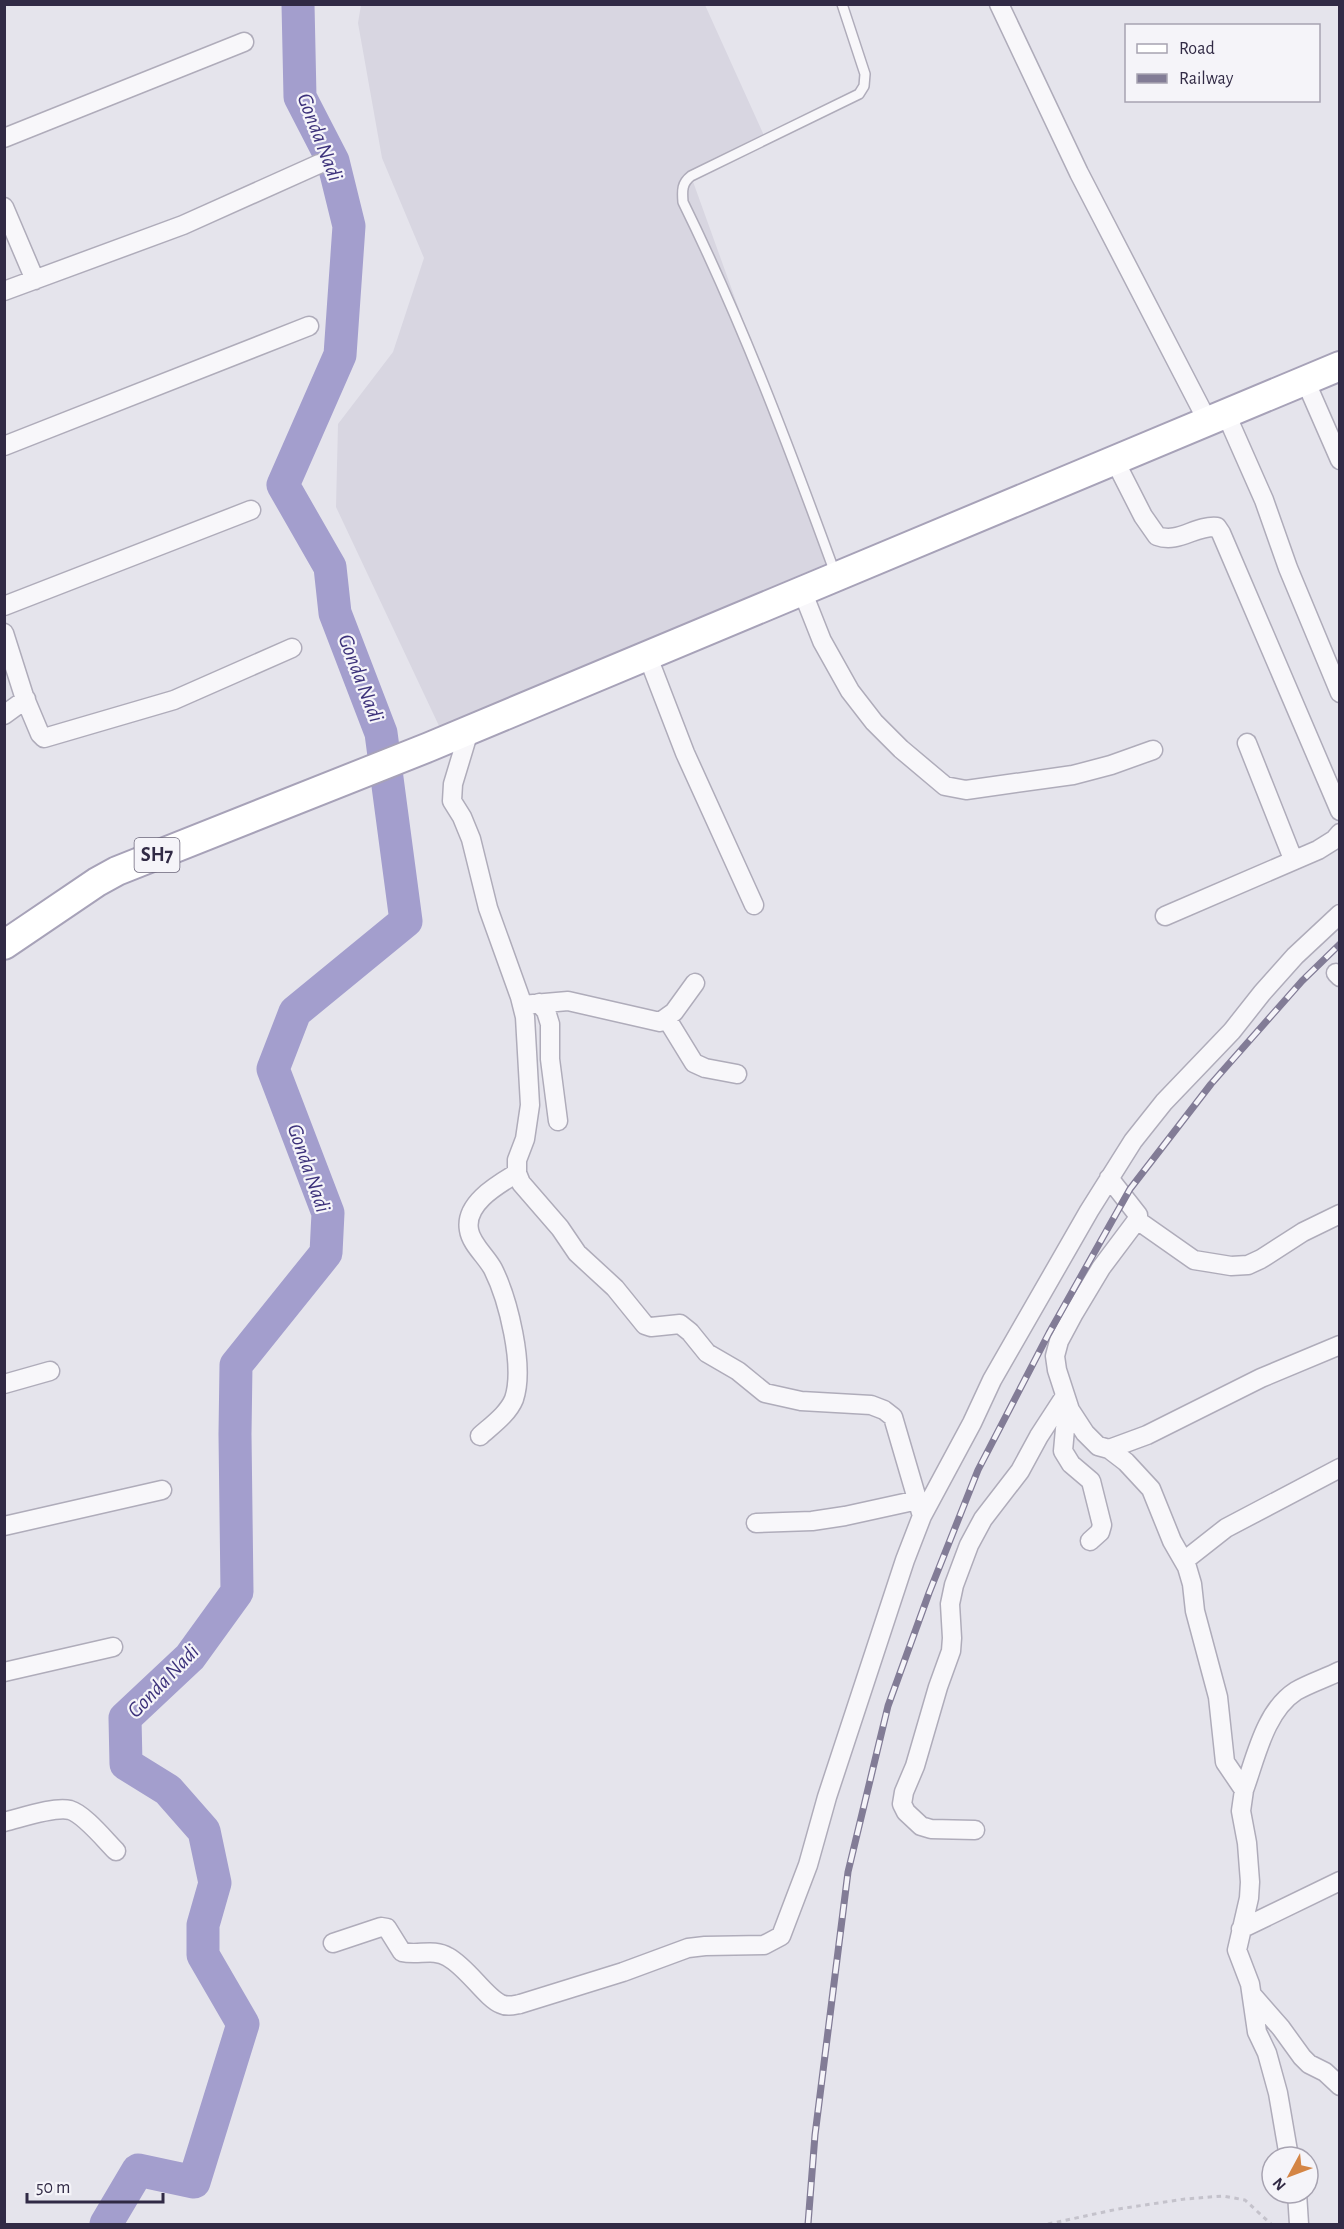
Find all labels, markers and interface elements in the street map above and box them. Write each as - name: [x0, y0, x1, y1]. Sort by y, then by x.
- legend: [1125, 24, 1320, 102]
- text: Road: [1179, 40, 1215, 58]
- text: Railway: [1179, 70, 1234, 88]
- water label: Gonda Nadi: [293, 90, 347, 184]
- water label: Gonda Nadi: [334, 631, 388, 725]
- road number: SH7: [134, 838, 180, 872]
- water label: Gonda Nadi: [284, 1121, 334, 1215]
- water label: Gonda Nadi: [123, 1640, 203, 1722]
- north arrow: [1260, 2145, 1320, 2205]
- scale bar: [27, 2166, 164, 2204]
- text: N: [1270, 2175, 1289, 2194]
- text: 50 m: [36, 2179, 70, 2197]

